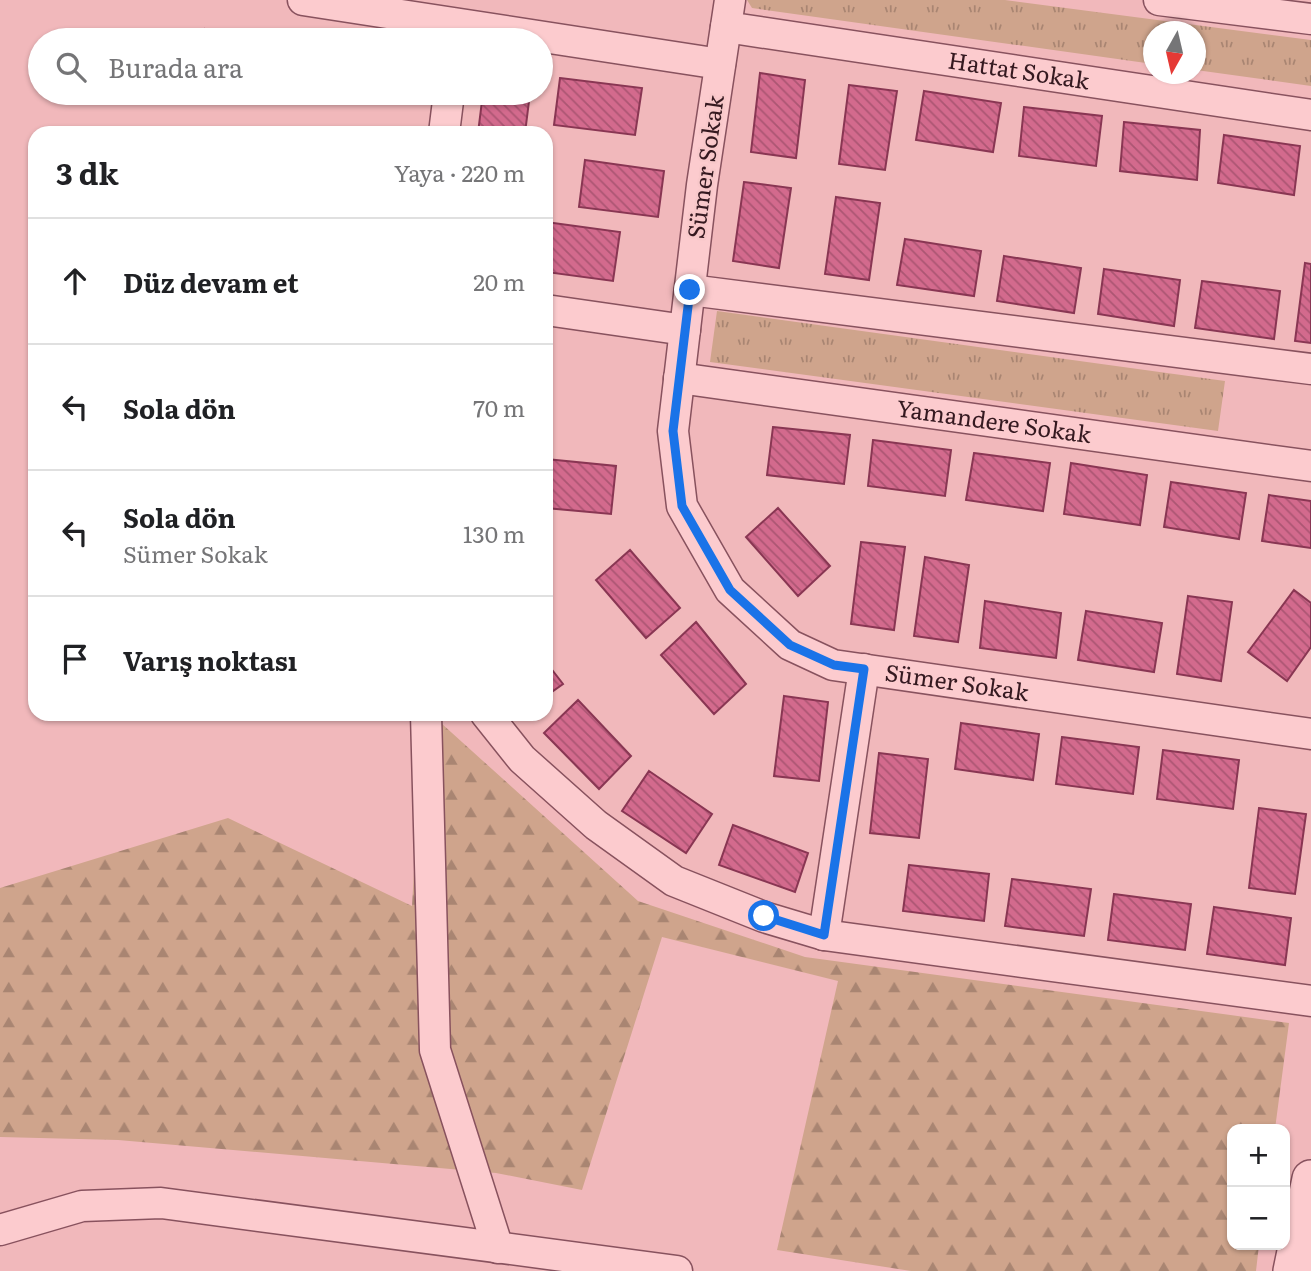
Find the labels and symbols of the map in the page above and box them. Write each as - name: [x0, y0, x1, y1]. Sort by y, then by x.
- north arrow: [1143, 21, 1206, 84]
- street label: Hattat Sokak: [946, 42, 1093, 97]
- street label: Sümer Sokak: [677, 92, 731, 241]
- route end: [674, 274, 705, 305]
- street label: Yamandere Sokak: [895, 390, 1095, 450]
- street label: Sümer Sokak: [883, 654, 1032, 708]
- route start: [748, 900, 779, 931]

